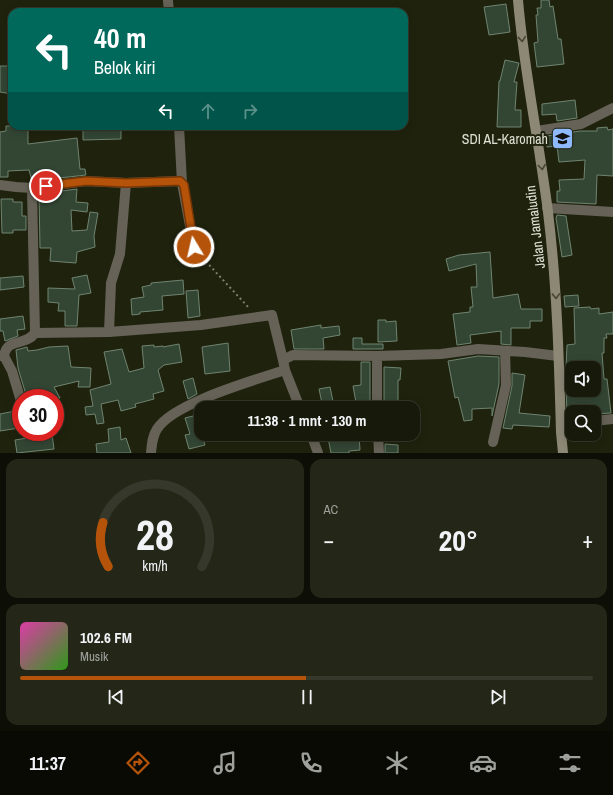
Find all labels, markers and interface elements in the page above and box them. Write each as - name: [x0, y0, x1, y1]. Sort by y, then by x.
- text: 40 m: [94, 19, 146, 57]
- icon: left: [28, 24, 80, 76]
- one-way arrow: [517, 36, 526, 42]
- text: Belok kiri: [94, 55, 156, 80]
- icon: left: [155, 100, 177, 122]
- icon: ahead: [197, 100, 219, 122]
- icon: right: [239, 100, 261, 122]
- school or university icon: SDI AL-Karomah: [550, 126, 576, 152]
- place label: SDI AL-Karomah: [462, 130, 548, 148]
- one-way arrow: [537, 164, 546, 170]
- pin: [29, 169, 63, 203]
- icon: arrive: [35, 175, 57, 197]
- street label: Jalan Jamaludin: [521, 184, 549, 270]
- position arrow: [173, 226, 215, 268]
- one-way arrow: [552, 293, 560, 299]
- map controls: [565, 361, 601, 441]
- button: sound: [565, 361, 601, 397]
- speed limit sign: 30: [12, 389, 64, 441]
- button: search: [565, 405, 601, 441]
- text: 11:38 · 1 mnt · 130 m: [248, 410, 366, 431]
- text: AC: [324, 501, 338, 518]
- text: 28: [136, 506, 174, 562]
- text: 20°: [439, 520, 478, 560]
- text: −: [324, 525, 334, 555]
- text: +: [582, 525, 593, 555]
- text: km/h: [142, 555, 167, 574]
- text: 102.6 FM: [80, 627, 132, 648]
- text: Musik: [80, 648, 108, 665]
- icon: previous: [105, 686, 127, 708]
- icon: pause: [296, 686, 318, 708]
- icon: next: [487, 686, 509, 708]
- icon: directions: [124, 749, 152, 777]
- icon: music: [211, 749, 239, 777]
- icon: phone: [297, 749, 325, 777]
- icon: climate: [383, 749, 411, 777]
- icon: car: [469, 749, 497, 777]
- icon: filters: [556, 749, 584, 777]
- text: 11:37: [29, 751, 66, 776]

